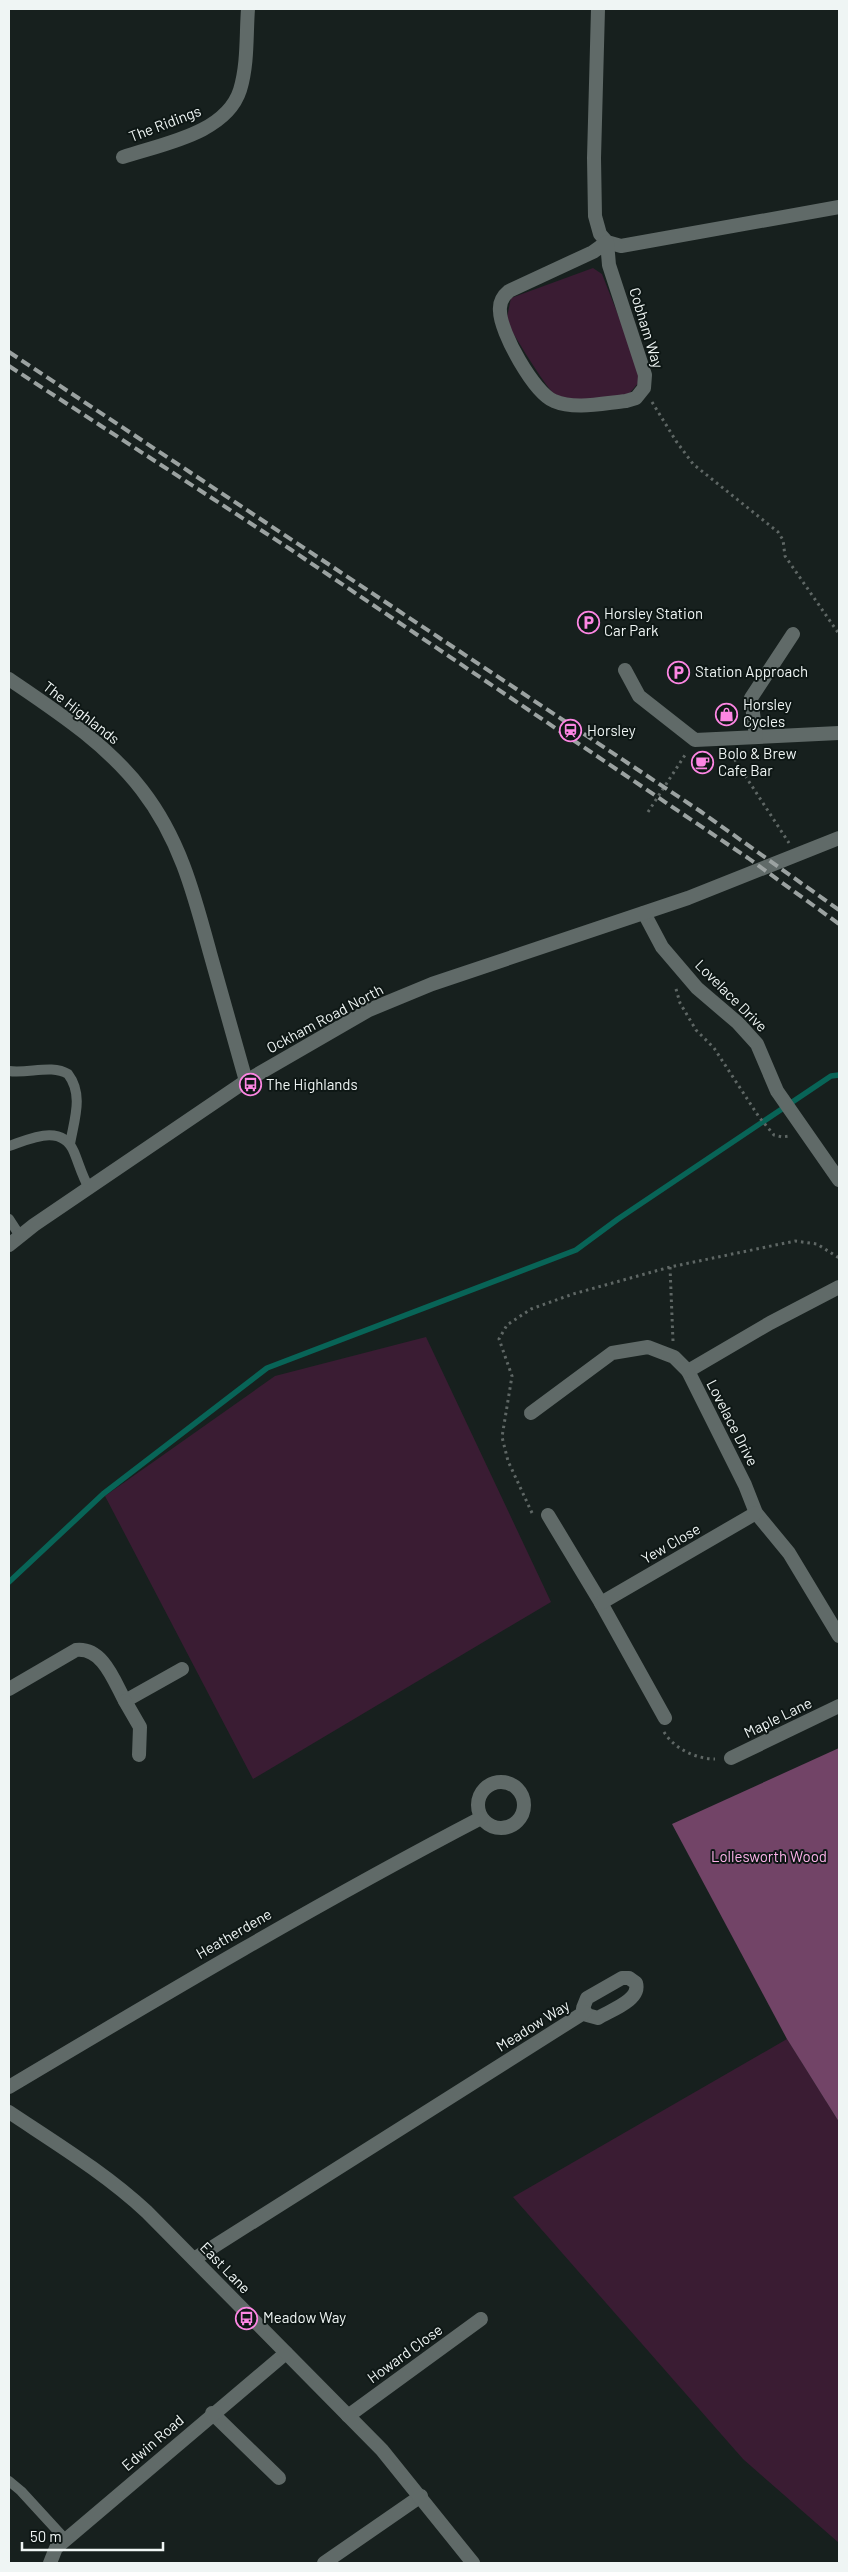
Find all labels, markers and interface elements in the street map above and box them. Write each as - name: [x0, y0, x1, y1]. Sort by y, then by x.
- street label: The Ridings: [126, 101, 203, 145]
- street label: Cobham Way: [626, 285, 668, 370]
- place label: Horsley Station Car Park: [604, 604, 703, 639]
- parking icon: Horsley Station Car Park: [576, 611, 600, 635]
- parking icon: Station Approach: [667, 660, 691, 684]
- place label: Station Approach: [695, 662, 808, 680]
- street label: The Highlands: [40, 677, 123, 748]
- place label: Horsley Cycles: [743, 695, 792, 730]
- shop icon: Horsley Cycles: [715, 702, 739, 726]
- station icon: Horsley: [559, 719, 583, 743]
- place label: Horsley: [587, 721, 636, 739]
- place label: Bolo & Brew Cafe Bar: [718, 744, 797, 779]
- cafe icon: Bolo & Brew Cafe Bar: [690, 751, 714, 775]
- street label: Lovelace Drive: [692, 956, 772, 1035]
- street label: Ockham Road North: [263, 980, 386, 1056]
- bus stop icon: The Highlands: [238, 1073, 262, 1097]
- place label: The Highlands: [266, 1075, 358, 1093]
- street label: Lovelace Drive: [703, 1376, 762, 1469]
- street label: Yew Close: [638, 1519, 703, 1567]
- street label: Maple Lane: [741, 1693, 814, 1741]
- park label: Lollesworth Wood: [711, 1847, 827, 1865]
- street label: Heatherdene: [192, 1904, 275, 1962]
- street label: Meadow Way: [492, 1995, 573, 2055]
- street label: East Lane: [197, 2238, 255, 2297]
- bus stop icon: Meadow Way: [235, 2306, 259, 2330]
- place label: Meadow Way: [263, 2308, 346, 2326]
- street label: Howard Close: [363, 2320, 446, 2386]
- street label: Edwin Road: [118, 2410, 187, 2474]
- scale bar: [22, 2520, 164, 2552]
- text: 50 m: [30, 2527, 62, 2545]

